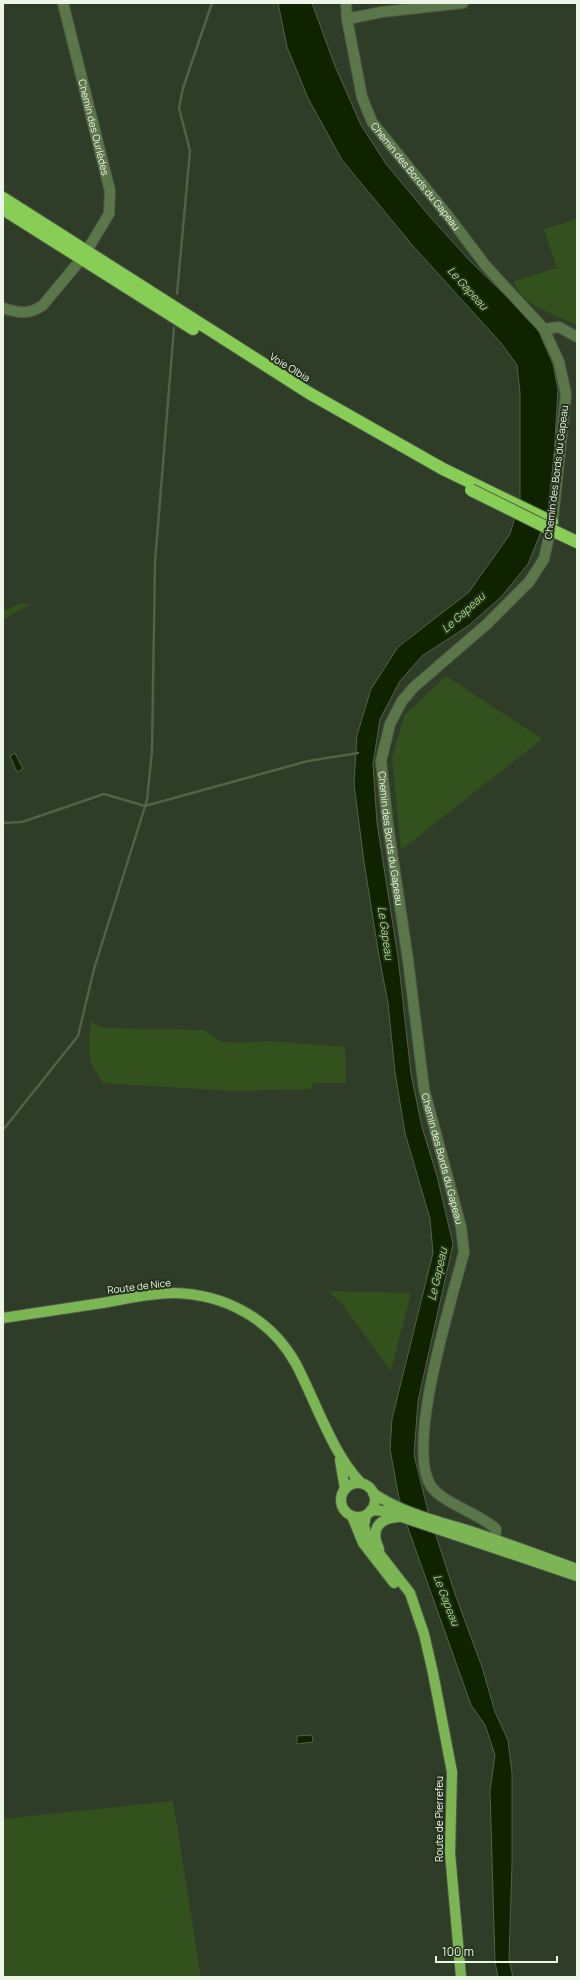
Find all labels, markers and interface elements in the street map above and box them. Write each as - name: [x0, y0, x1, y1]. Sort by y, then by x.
- street label: Chemin des Ourlèdes: [75, 78, 113, 177]
- street label: Chemin des Bords du Gapeau: [368, 119, 464, 233]
- water label: Le Gapeau: [444, 263, 492, 314]
- street label: Voie Olbia: [267, 349, 313, 385]
- street label: Chemin des Bords du Gapeau: [541, 404, 571, 540]
- water label: Le Gapeau: [438, 588, 489, 636]
- street label: Chemin des Bords du Gapeau: [375, 770, 407, 906]
- water label: Le Gapeau: [375, 905, 397, 962]
- street label: Chemin des Bords du Gapeau: [418, 1091, 467, 1226]
- water label: Le Gapeau: [424, 1245, 451, 1302]
- street label: Route de Nice: [106, 1275, 172, 1297]
- water label: Le Gapeau: [430, 1572, 464, 1629]
- street label: Route de Pierrefeu: [432, 1776, 446, 1862]
- scale bar: [436, 1938, 557, 1964]
- text: 100 m: [442, 1943, 474, 1960]

